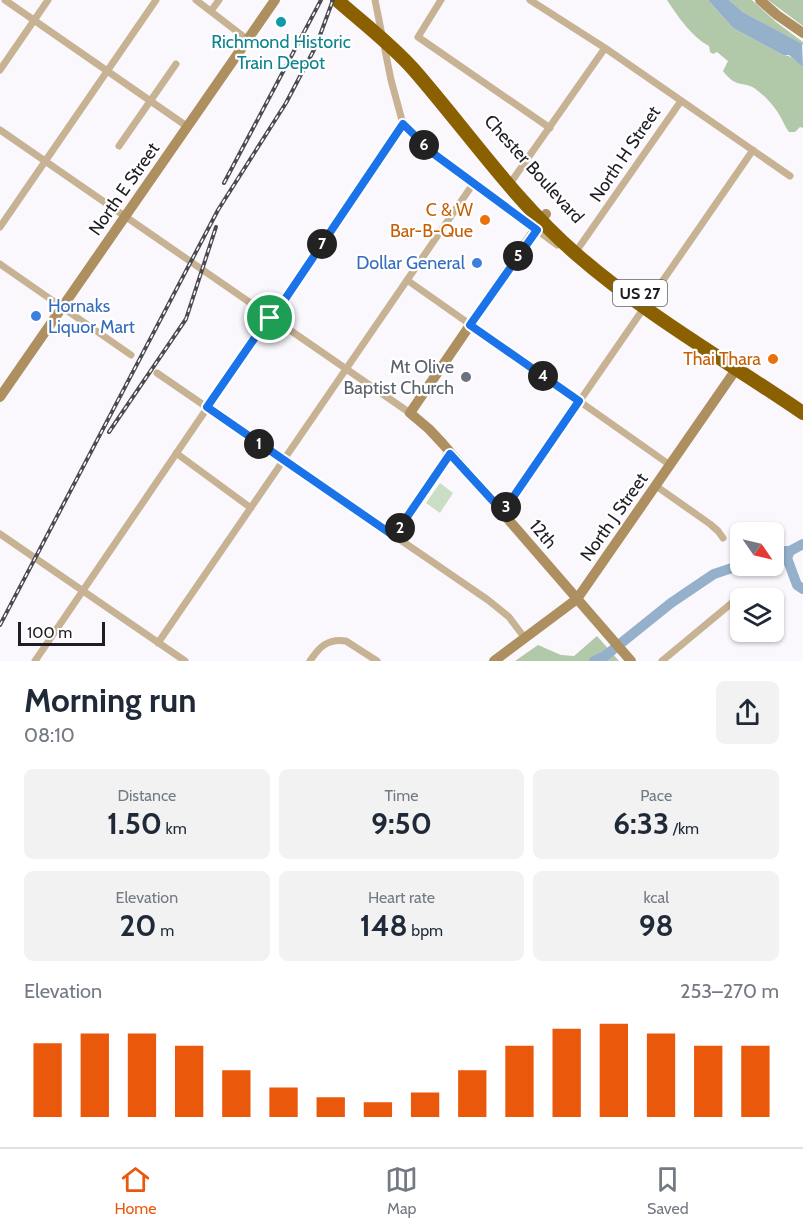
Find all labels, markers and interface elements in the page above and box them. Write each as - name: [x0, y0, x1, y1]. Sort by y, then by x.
- marker: Richmond Historic Train Depot: [274, 15, 288, 29]
- place label: Richmond Historic Train Depot: [211, 31, 351, 74]
- street label: North H Street: [585, 102, 665, 206]
- street label: Chester Boulevard: [479, 110, 589, 228]
- pin: 6: [409, 130, 439, 160]
- text: 6: [420, 135, 429, 154]
- street label: North E Street: [84, 138, 164, 240]
- place label: C & W Bar-B-Que: [390, 199, 473, 242]
- marker: C & W Bar-B-Que: [478, 213, 492, 227]
- pin: 7: [307, 229, 337, 259]
- text: 7: [318, 234, 326, 253]
- pin: 5: [503, 241, 533, 271]
- text: 5: [514, 246, 522, 265]
- place label: Dollar General: [356, 252, 466, 274]
- marker: Dollar General: [470, 256, 484, 270]
- road number: US 27: [613, 280, 667, 306]
- pin: [244, 292, 295, 343]
- place label: Hornaks Liquor Mart: [48, 295, 135, 338]
- icon: arrive: [253, 301, 286, 334]
- marker: Hornaks Liquor Mart: [29, 309, 43, 323]
- place label: Thai Thara: [683, 348, 761, 370]
- marker: Thai Thara: [766, 352, 780, 366]
- place label: Mt Olive Baptist Church: [344, 356, 454, 399]
- pin: 4: [528, 361, 558, 391]
- text: 4: [538, 366, 548, 385]
- marker: Mt Olive Baptist Church: [459, 370, 473, 384]
- pin: 1: [244, 429, 274, 459]
- text: 1: [256, 434, 262, 453]
- street label: North J Street: [576, 469, 652, 565]
- pin: 3: [491, 492, 521, 522]
- text: 3: [502, 497, 510, 516]
- pin: 2: [385, 513, 415, 543]
- street label: 12th: [525, 515, 561, 553]
- text: 2: [396, 518, 404, 537]
- north arrow: [730, 522, 784, 576]
- map controls: [730, 522, 784, 642]
- button: layers: [730, 588, 784, 642]
- scale bar: [18, 619, 105, 646]
- text: 100 m: [27, 623, 72, 642]
- text: Morning run: [24, 680, 196, 720]
- button: share: [716, 681, 779, 744]
- text: 08:10: [24, 723, 75, 747]
- text: Distance: [117, 786, 176, 805]
- text: Time: [384, 786, 418, 805]
- text: Pace: [640, 786, 672, 805]
- text: 1.50: [107, 805, 162, 842]
- text: 9:50: [371, 805, 432, 842]
- text: 6:33: [613, 805, 669, 842]
- text: km: [162, 819, 187, 838]
- text: /km: [669, 819, 699, 838]
- text: Elevation: [116, 888, 178, 907]
- text: Heart rate: [368, 888, 435, 907]
- text: kcal: [643, 888, 669, 907]
- text: 20: [119, 907, 157, 944]
- text: 148: [360, 907, 408, 944]
- text: 98: [639, 907, 674, 944]
- text: m: [157, 921, 174, 940]
- text: bpm: [408, 921, 443, 940]
- text: Elevation: [24, 979, 102, 1003]
- text: 253–270 m: [680, 979, 779, 1003]
- tab: Home: [114, 1163, 157, 1218]
- tab: Map: [385, 1163, 418, 1218]
- tab: Saved: [647, 1163, 689, 1218]

